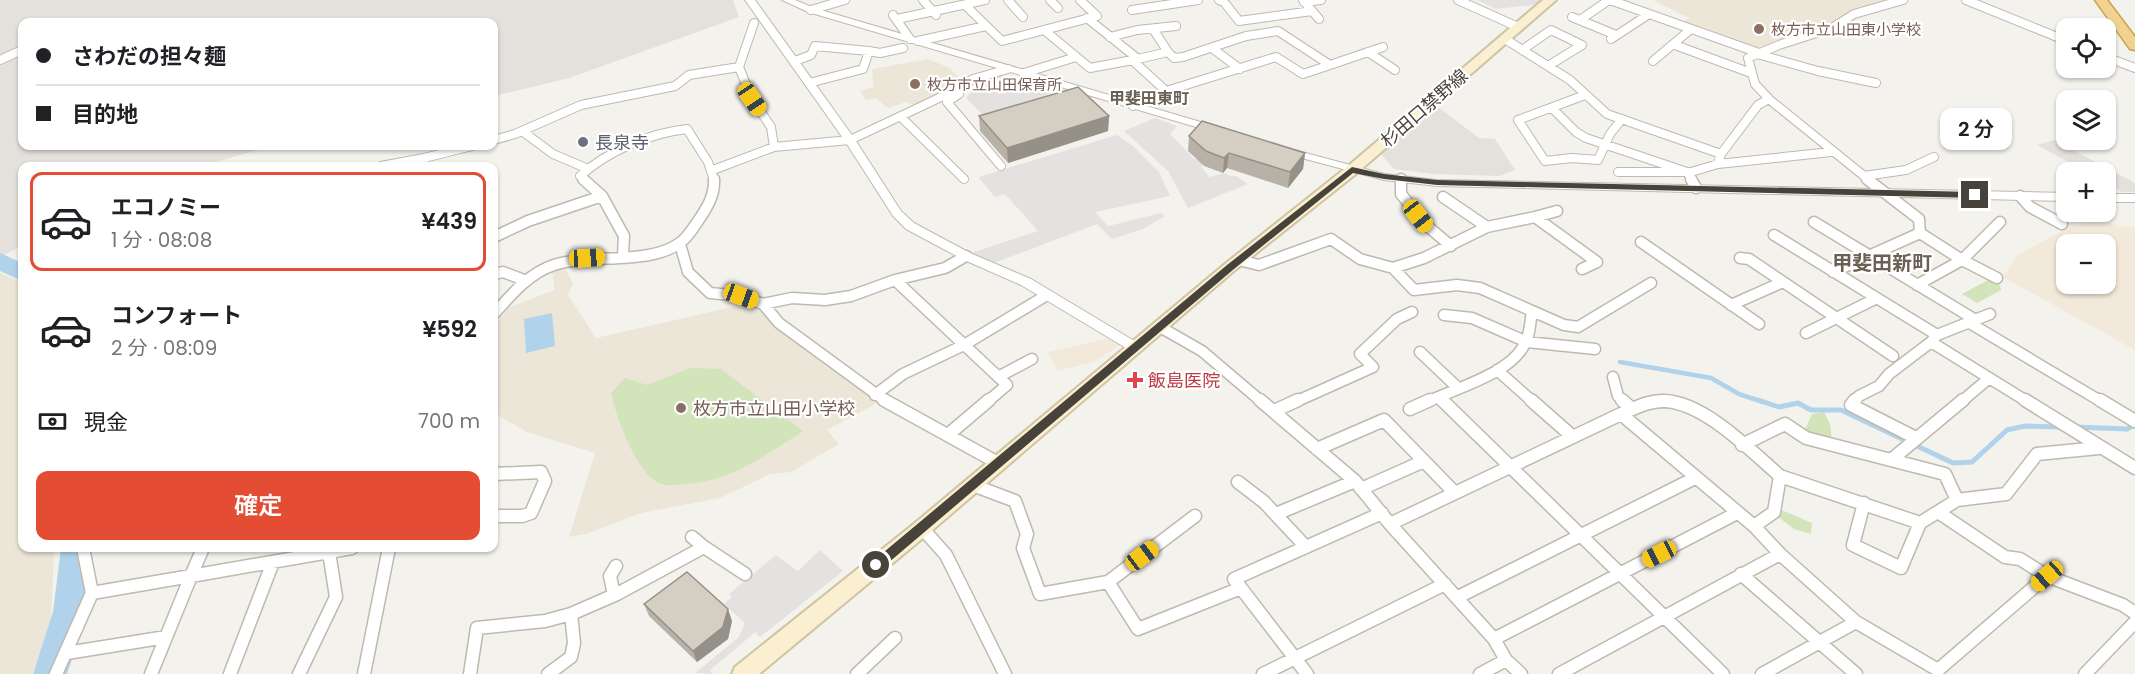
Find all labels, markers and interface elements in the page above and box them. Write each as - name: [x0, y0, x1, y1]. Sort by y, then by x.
- map controls: [2056, 18, 2116, 294]
- button: locate: [2056, 18, 2116, 78]
- place label: 枚方市立山田東小学校: [1771, 19, 1921, 40]
- marker: 枚方市立山田東小学校: [1752, 22, 1766, 36]
- text: さわだの担々麺: [72, 41, 226, 72]
- street label: 杉田口禁野線: [1375, 63, 1473, 153]
- place label: 枚方市立山田保育所: [927, 74, 1062, 95]
- marker: 枚方市立山田保育所: [908, 77, 922, 91]
- car: [734, 79, 770, 119]
- district label: 甲斐田東町: [1109, 87, 1189, 110]
- button: layers: [2056, 90, 2116, 150]
- text: 目的地: [72, 99, 138, 130]
- callout: 2 分: [1939, 108, 2011, 150]
- text: 2 分: [1958, 115, 1994, 143]
- place label: 長泉寺: [595, 130, 649, 155]
- marker: 長泉寺: [576, 135, 590, 149]
- button: +: [2056, 162, 2116, 222]
- route end: [1961, 181, 1988, 208]
- text: エコノミー: [111, 192, 221, 223]
- icon: car: [39, 195, 93, 249]
- car: [1400, 196, 1436, 236]
- text: ¥439: [422, 206, 477, 237]
- text: 1 分 · 08:08: [111, 226, 212, 254]
- button: −: [2056, 234, 2116, 294]
- car: [569, 248, 605, 268]
- district label: 甲斐田新町: [1832, 249, 1932, 277]
- car: [721, 281, 761, 311]
- text: コンフォート: [111, 300, 242, 331]
- icon: car: [39, 303, 93, 357]
- text: ¥592: [422, 314, 477, 345]
- text: 2 分 · 08:09: [111, 334, 217, 362]
- place label: 飯島医院: [1148, 368, 1220, 393]
- marker: 飯島医院: [1126, 371, 1144, 389]
- place label: 枚方市立山田小学校: [693, 396, 855, 421]
- marker: 枚方市立山田小学校: [674, 401, 688, 415]
- icon: cash: [36, 405, 69, 438]
- text: 現金: [84, 407, 128, 438]
- text: 700 m: [418, 407, 480, 435]
- button: 確定: [36, 471, 480, 540]
- car: [1122, 538, 1162, 574]
- car: [1639, 538, 1679, 570]
- route start: [862, 551, 889, 578]
- car: [2028, 557, 2066, 595]

